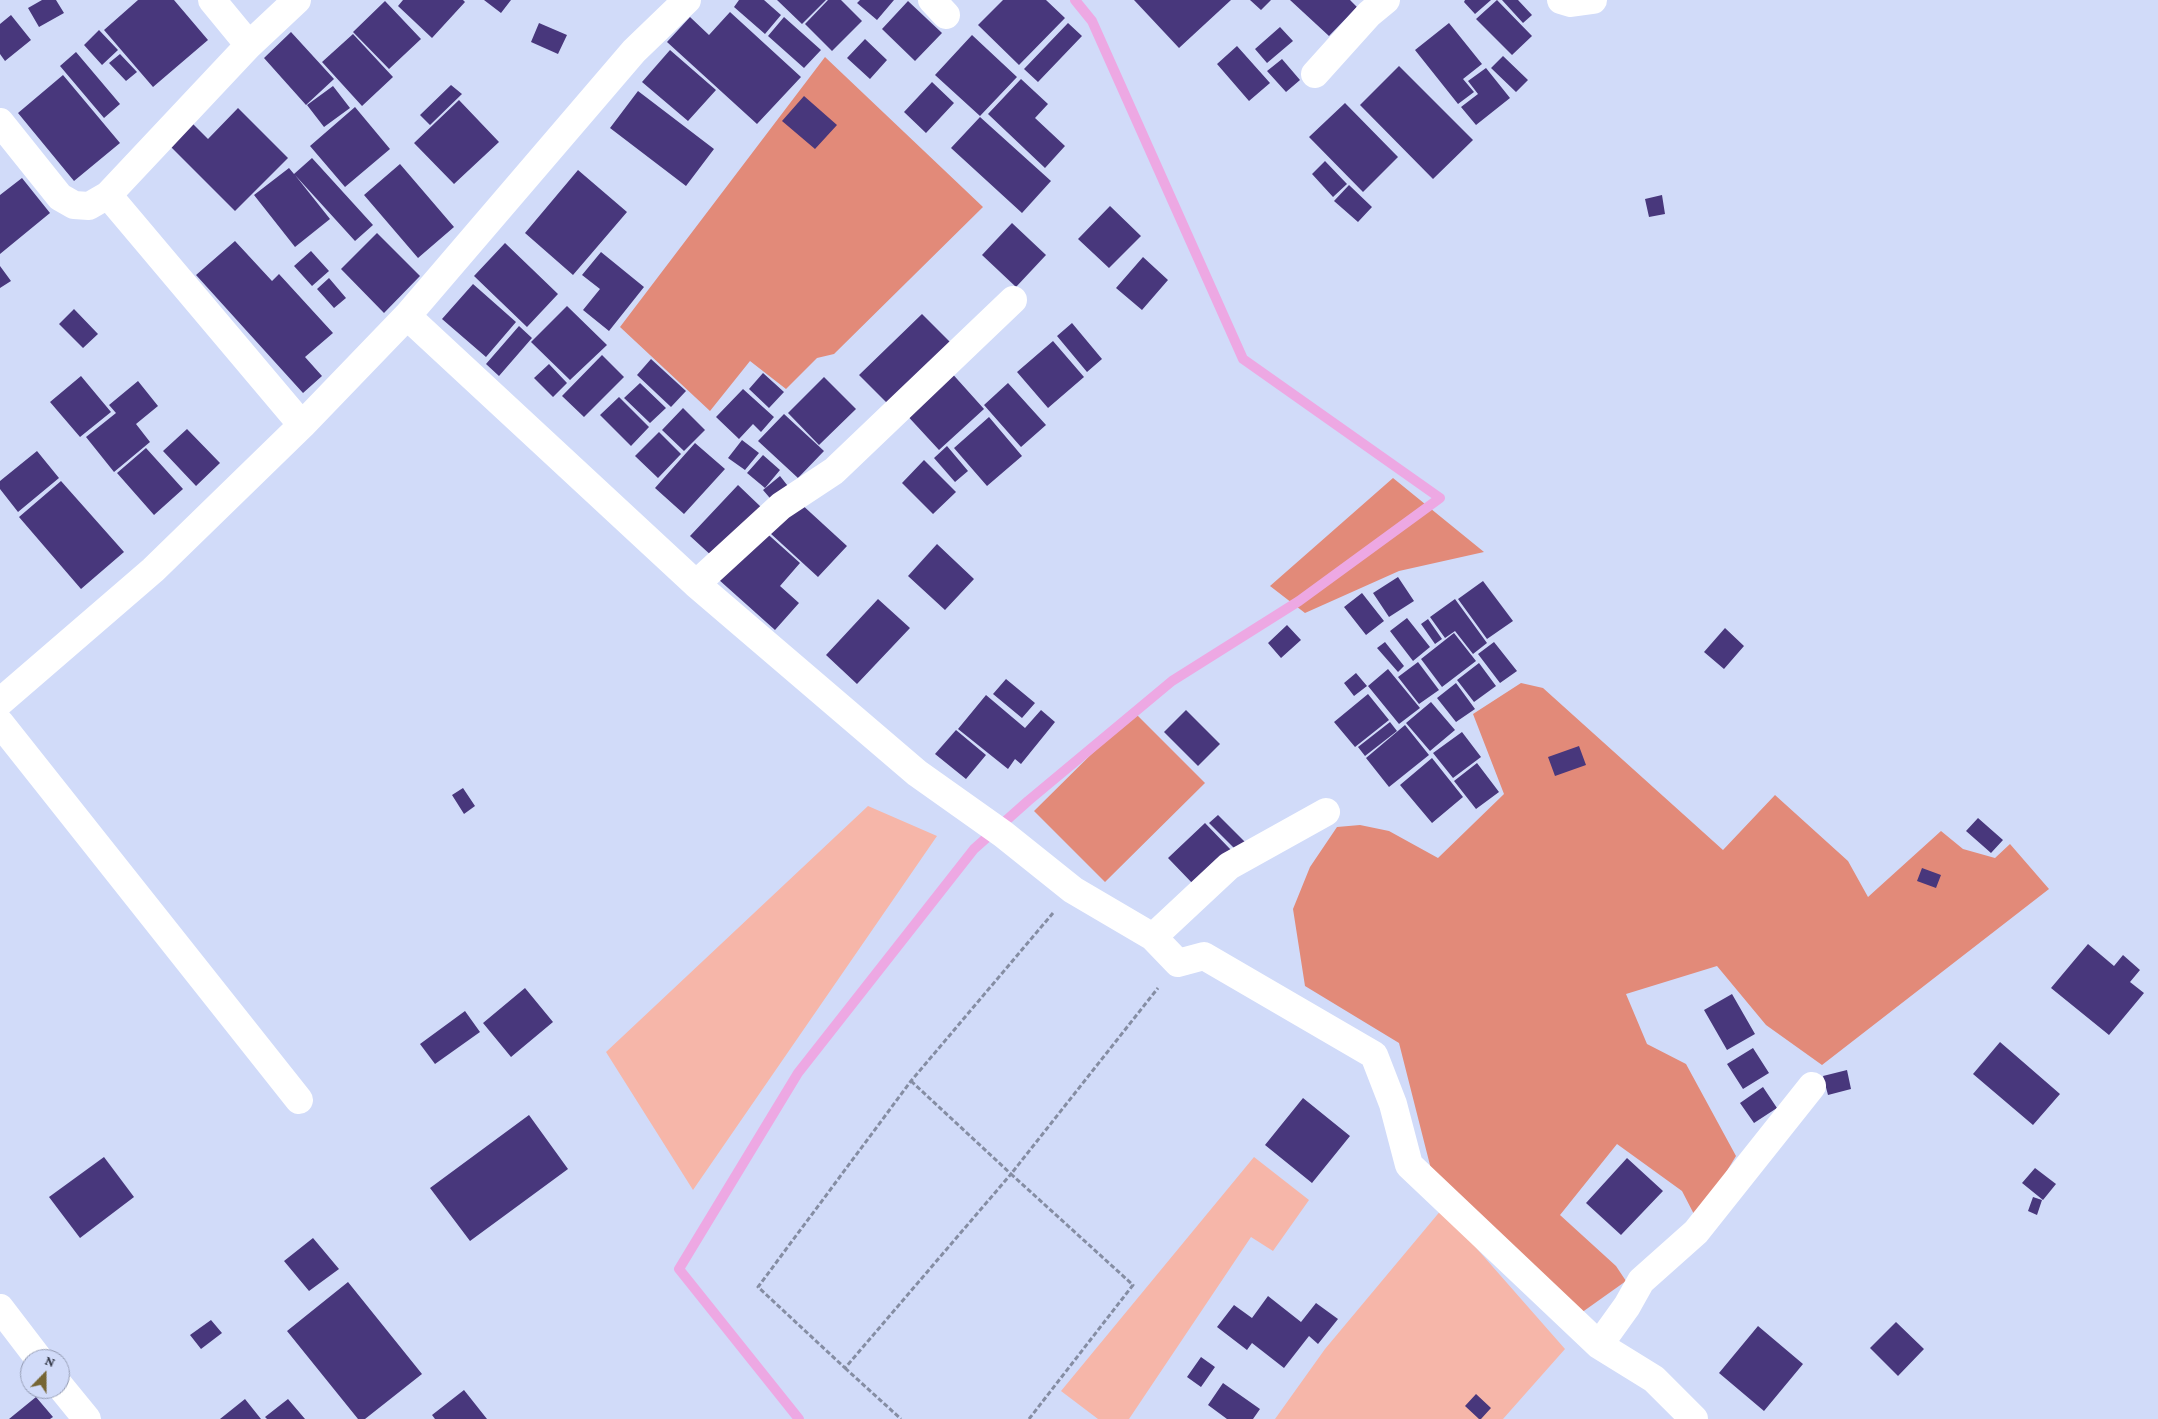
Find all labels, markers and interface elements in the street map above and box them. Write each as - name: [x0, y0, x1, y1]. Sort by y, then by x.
- north arrow: [20, 1349, 70, 1399]
- text: N: [43, 1352, 58, 1370]

